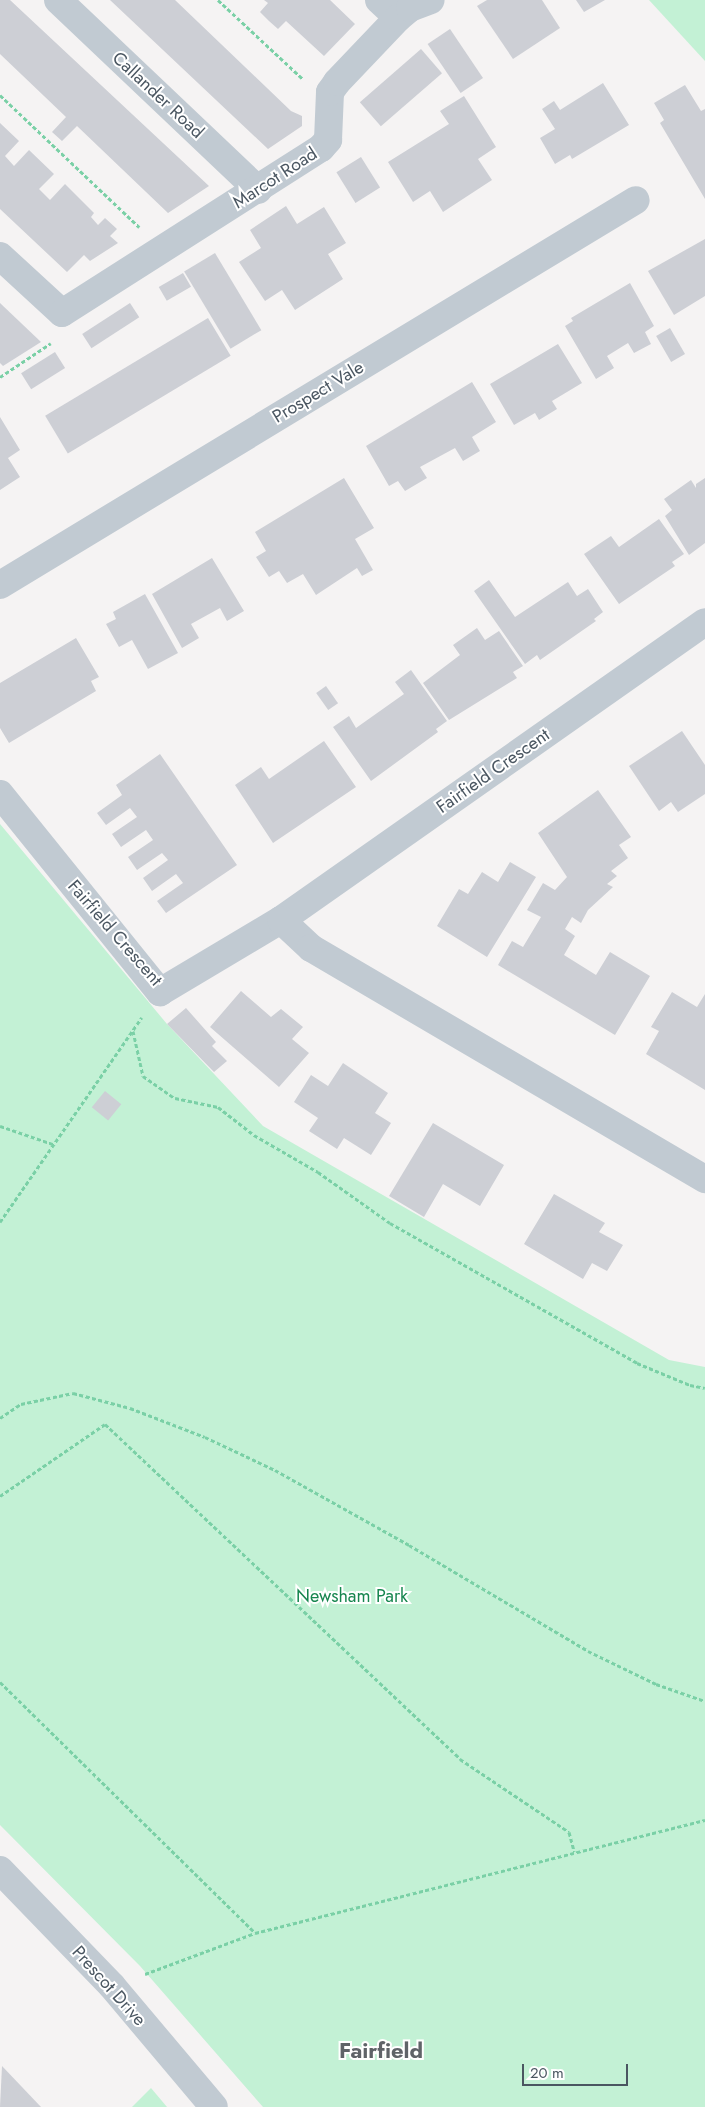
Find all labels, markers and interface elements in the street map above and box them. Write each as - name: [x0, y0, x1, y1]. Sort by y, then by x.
- street label: Callander Road: [108, 47, 208, 143]
- street label: Marcot Road: [229, 143, 321, 213]
- street label: Prospect Vale: [269, 356, 367, 428]
- street label: Fairfield Crescent: [432, 724, 554, 818]
- street label: Fairfield Crescent: [63, 876, 167, 990]
- park label: Newsham Park: [296, 1585, 408, 1607]
- street label: Prescot Drive: [67, 1942, 151, 2030]
- district label: Fairfield: [339, 2038, 423, 2064]
- scale bar: [525, 2054, 631, 2086]
- text: 20 m: [530, 2062, 564, 2084]

